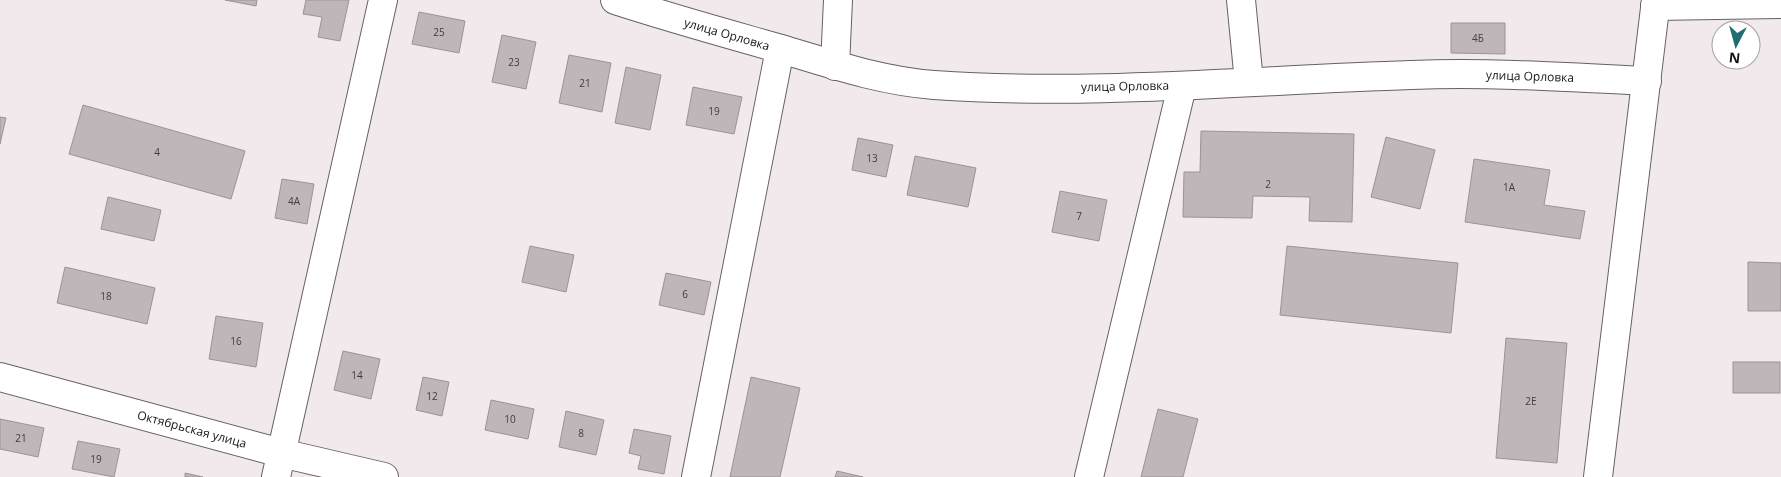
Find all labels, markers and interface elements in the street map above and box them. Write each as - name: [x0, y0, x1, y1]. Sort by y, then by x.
- street label: улица Орловка: [682, 14, 772, 54]
- north arrow: [1711, 20, 1761, 70]
- house number: 25: [433, 25, 445, 39]
- house number: 4Б: [1472, 31, 1484, 45]
- text: N: [1728, 48, 1741, 68]
- house number: 23: [508, 55, 520, 69]
- street label: улица Орловка: [1486, 66, 1574, 86]
- house number: 21: [579, 76, 591, 90]
- street label: улица Орловка: [1081, 77, 1169, 95]
- house number: 19: [708, 104, 720, 118]
- house number: 4: [154, 145, 160, 159]
- house number: 13: [866, 151, 878, 165]
- house number: 2: [1265, 177, 1271, 191]
- house number: 1А: [1503, 180, 1516, 194]
- house number: 4А: [288, 194, 301, 208]
- house number: 7: [1076, 209, 1082, 223]
- house number: 6: [682, 287, 688, 301]
- house number: 18: [100, 289, 112, 303]
- house number: 16: [230, 334, 242, 348]
- house number: 14: [351, 368, 363, 382]
- house number: 12: [426, 389, 438, 403]
- house number: 2Е: [1525, 394, 1537, 408]
- street label: Октябрьская улица: [135, 406, 249, 452]
- house number: 10: [504, 412, 516, 426]
- house number: 8: [578, 426, 584, 440]
- house number: 21: [15, 431, 27, 445]
- house number: 19: [90, 452, 102, 466]

